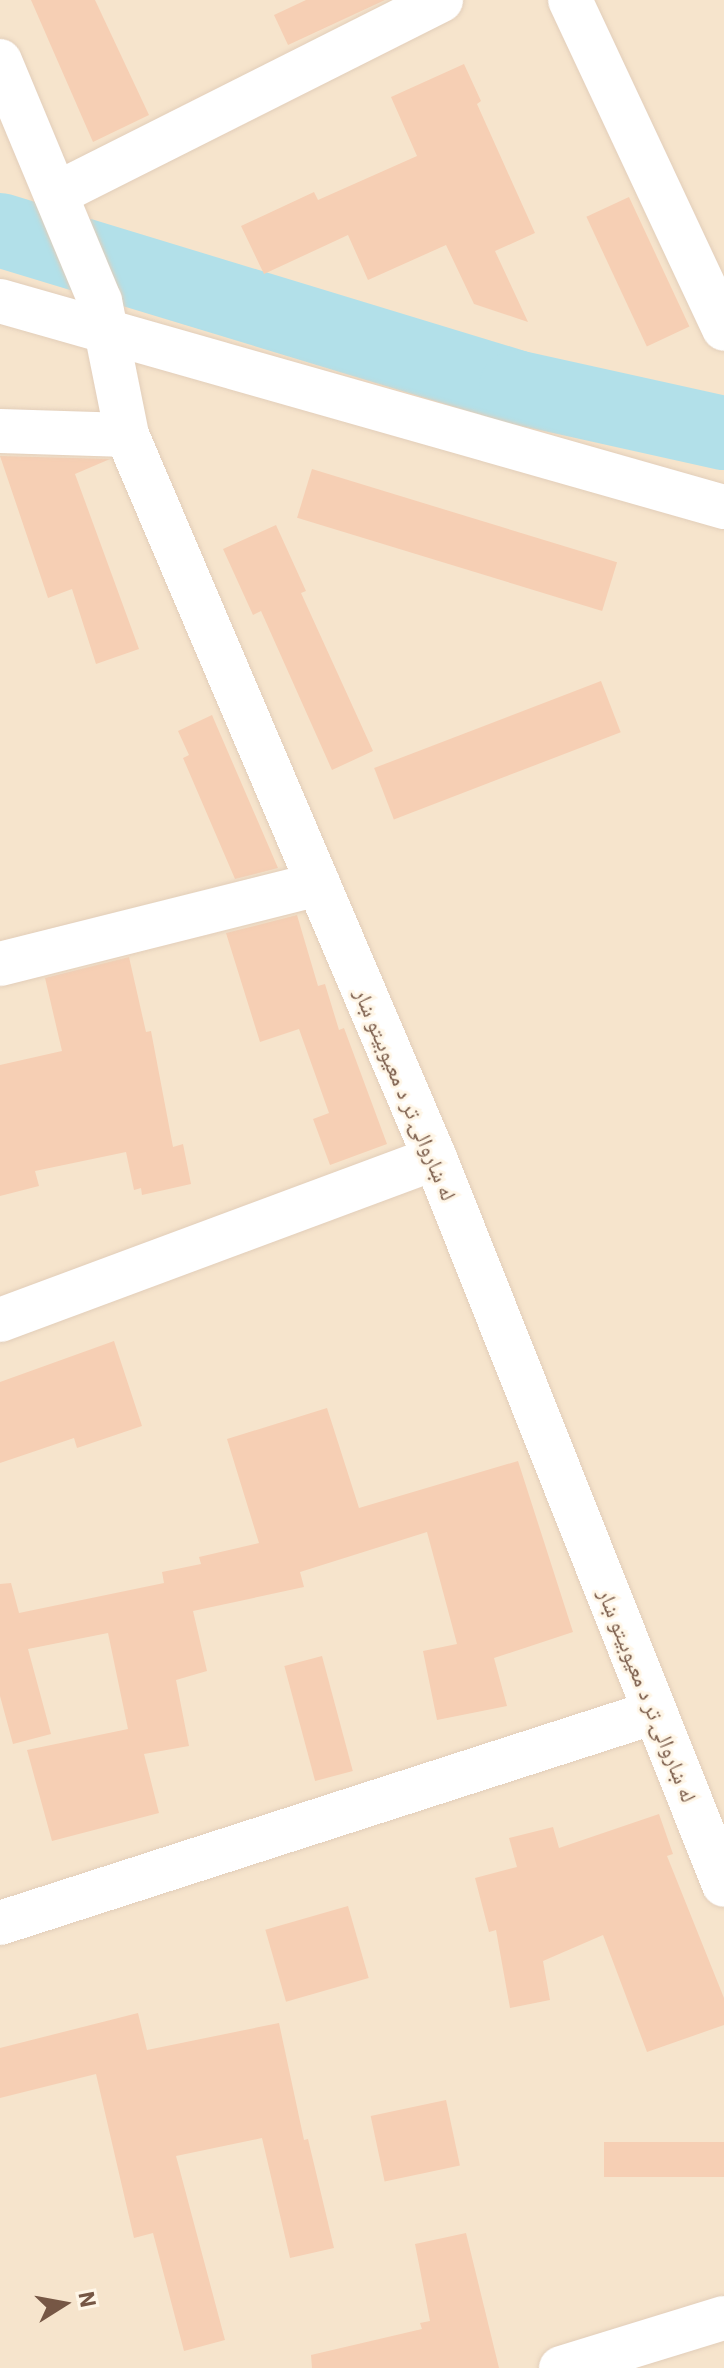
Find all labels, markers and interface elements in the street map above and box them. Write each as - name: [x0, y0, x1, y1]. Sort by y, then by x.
- street label: له ښاروالۍ تر د معیوبیتو ښار: [349, 984, 463, 1204]
- street label: له ښاروالۍ تر د معیوبیتو ښار: [593, 1584, 703, 1806]
- north arrow: [24, 2264, 104, 2344]
- text: N: [72, 2289, 104, 2310]

